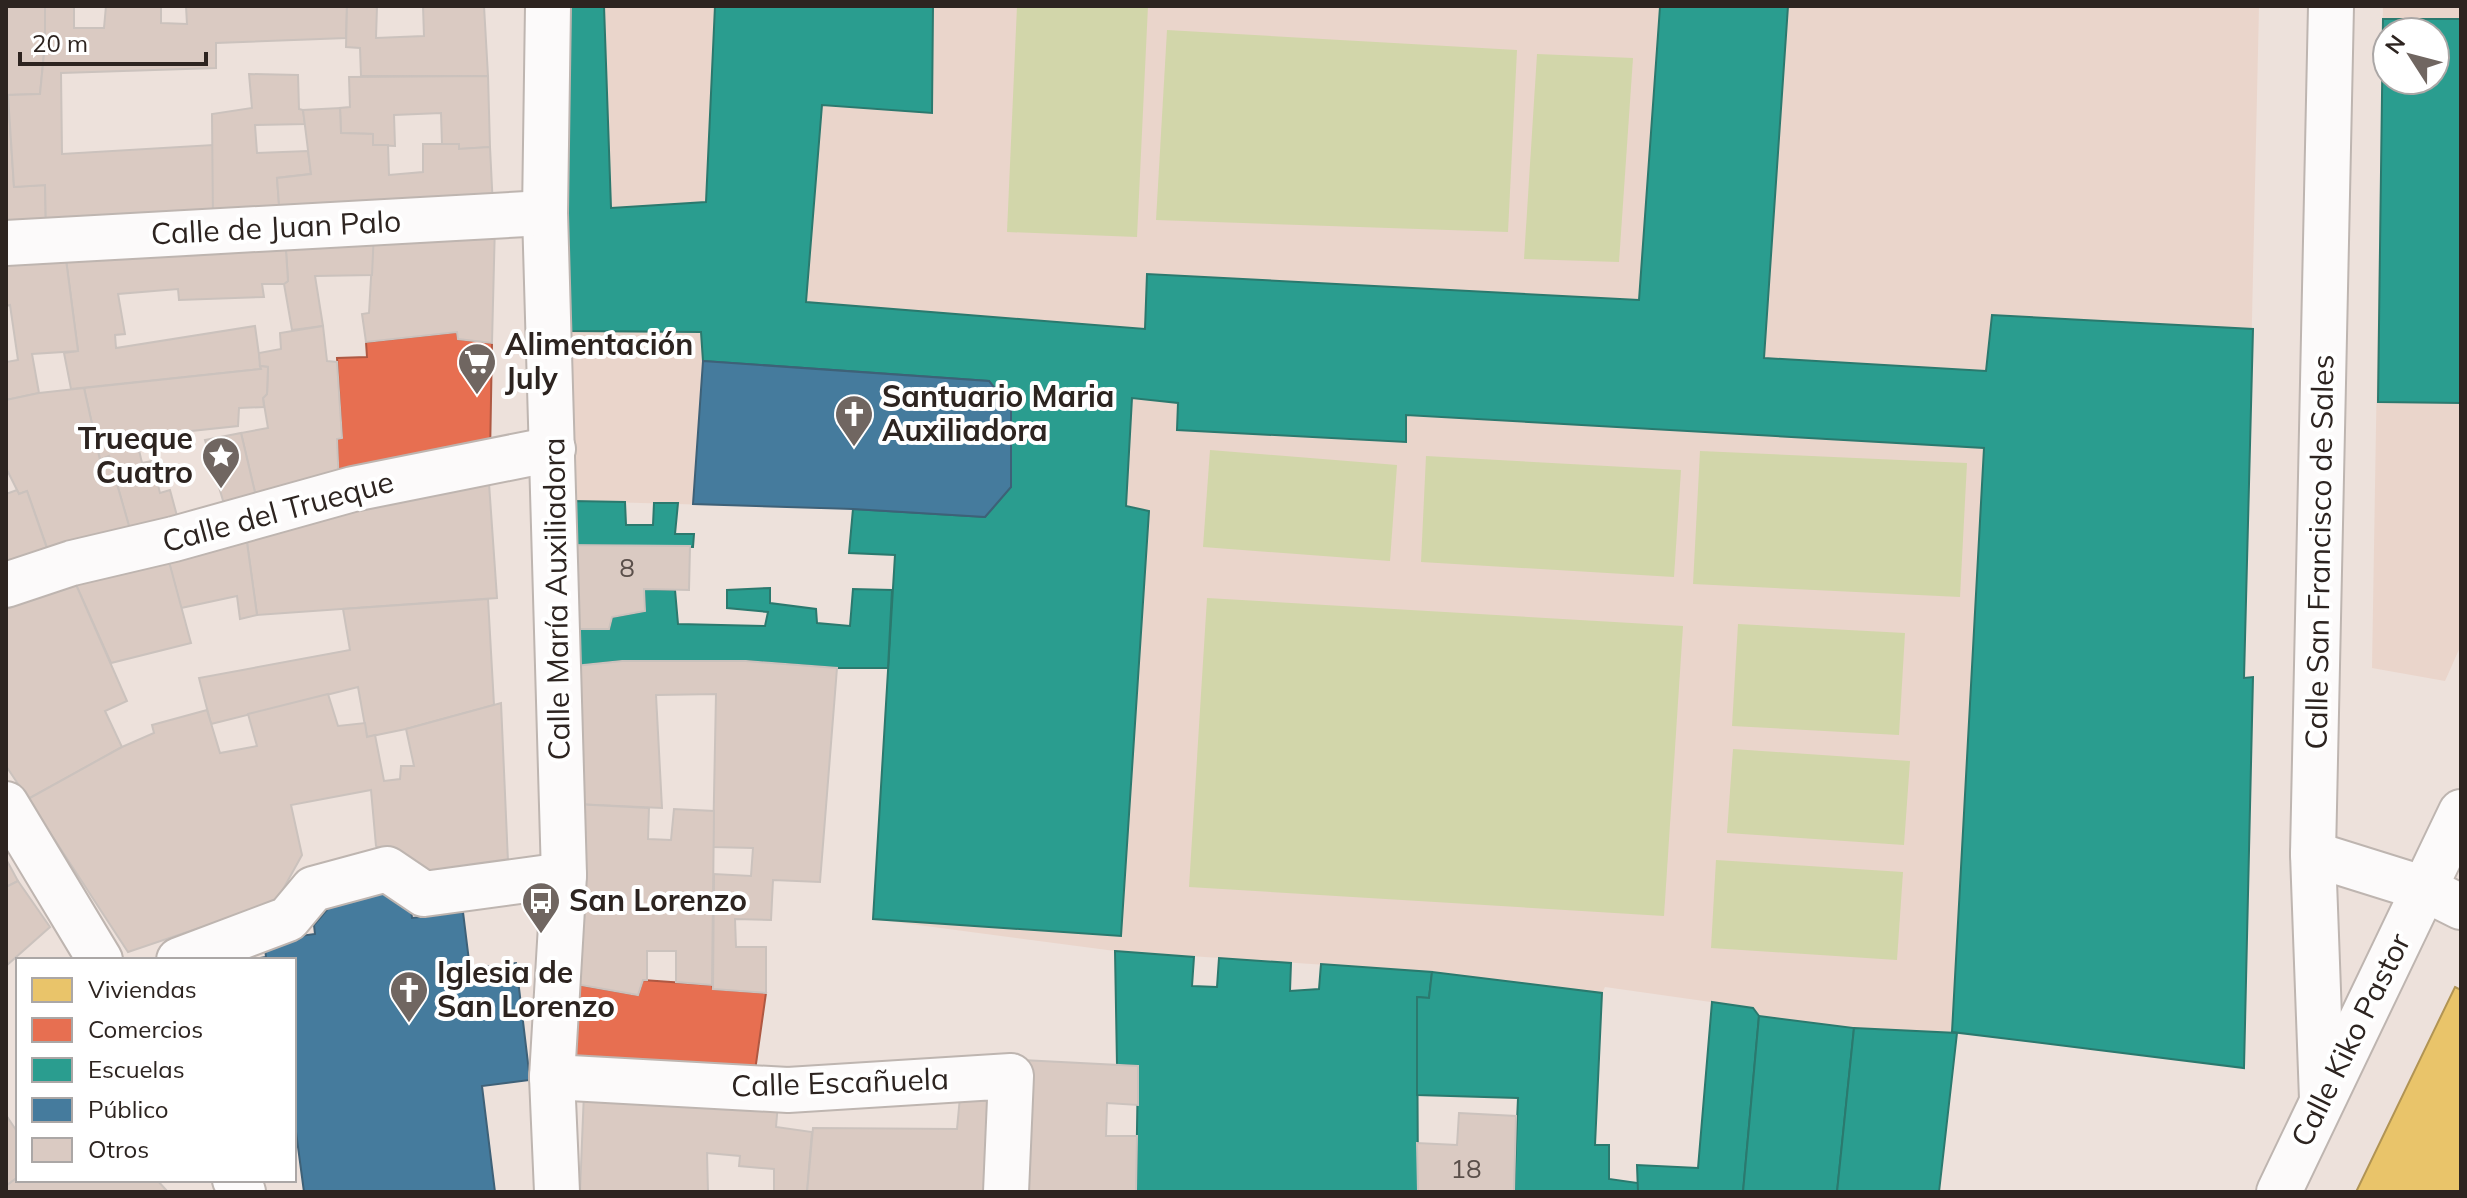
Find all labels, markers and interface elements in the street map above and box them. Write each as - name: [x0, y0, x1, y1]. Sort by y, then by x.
- scale bar: [20, 16, 206, 66]
- north arrow: [2371, 16, 2451, 96]
- text: 20 m: [32, 28, 88, 58]
- text: N: [2379, 29, 2411, 59]
- street label: Calle de Juan Palo: [150, 201, 402, 253]
- place label: Alimentación July: [505, 325, 693, 397]
- supermarket icon: Alimentación July: [456, 341, 498, 396]
- street label: Calle San Francisco de Sales: [2297, 354, 2341, 750]
- place label: Santuario Maria Auxiliadora: [882, 377, 1114, 449]
- church icon: Santuario Maria Auxiliadora: [833, 393, 875, 448]
- place label: Trueque Cuatro: [78, 419, 193, 491]
- place icon: Trueque Cuatro: [200, 435, 242, 490]
- street label: Calle María Auxiliadora: [534, 437, 578, 761]
- street label: Calle del Trueque: [158, 462, 397, 560]
- house number: 8: [619, 551, 635, 584]
- bus stop icon: San Lorenzo: [520, 880, 562, 935]
- place label: San Lorenzo: [569, 881, 747, 919]
- street label: Calle Kiko Pastor: [2282, 927, 2418, 1152]
- place label: Iglesia de San Lorenzo: [437, 953, 615, 1025]
- legend: [16, 958, 296, 1182]
- church icon: Iglesia de San Lorenzo: [388, 969, 430, 1024]
- text: Viviendas: [88, 974, 197, 1004]
- text: Comercios: [88, 1014, 203, 1044]
- text: Escuelas: [88, 1054, 185, 1084]
- street label: Calle Escañuela: [730, 1059, 949, 1105]
- text: Público: [88, 1094, 169, 1124]
- text: Otros: [88, 1134, 149, 1164]
- house number: 18: [1450, 1152, 1482, 1185]

